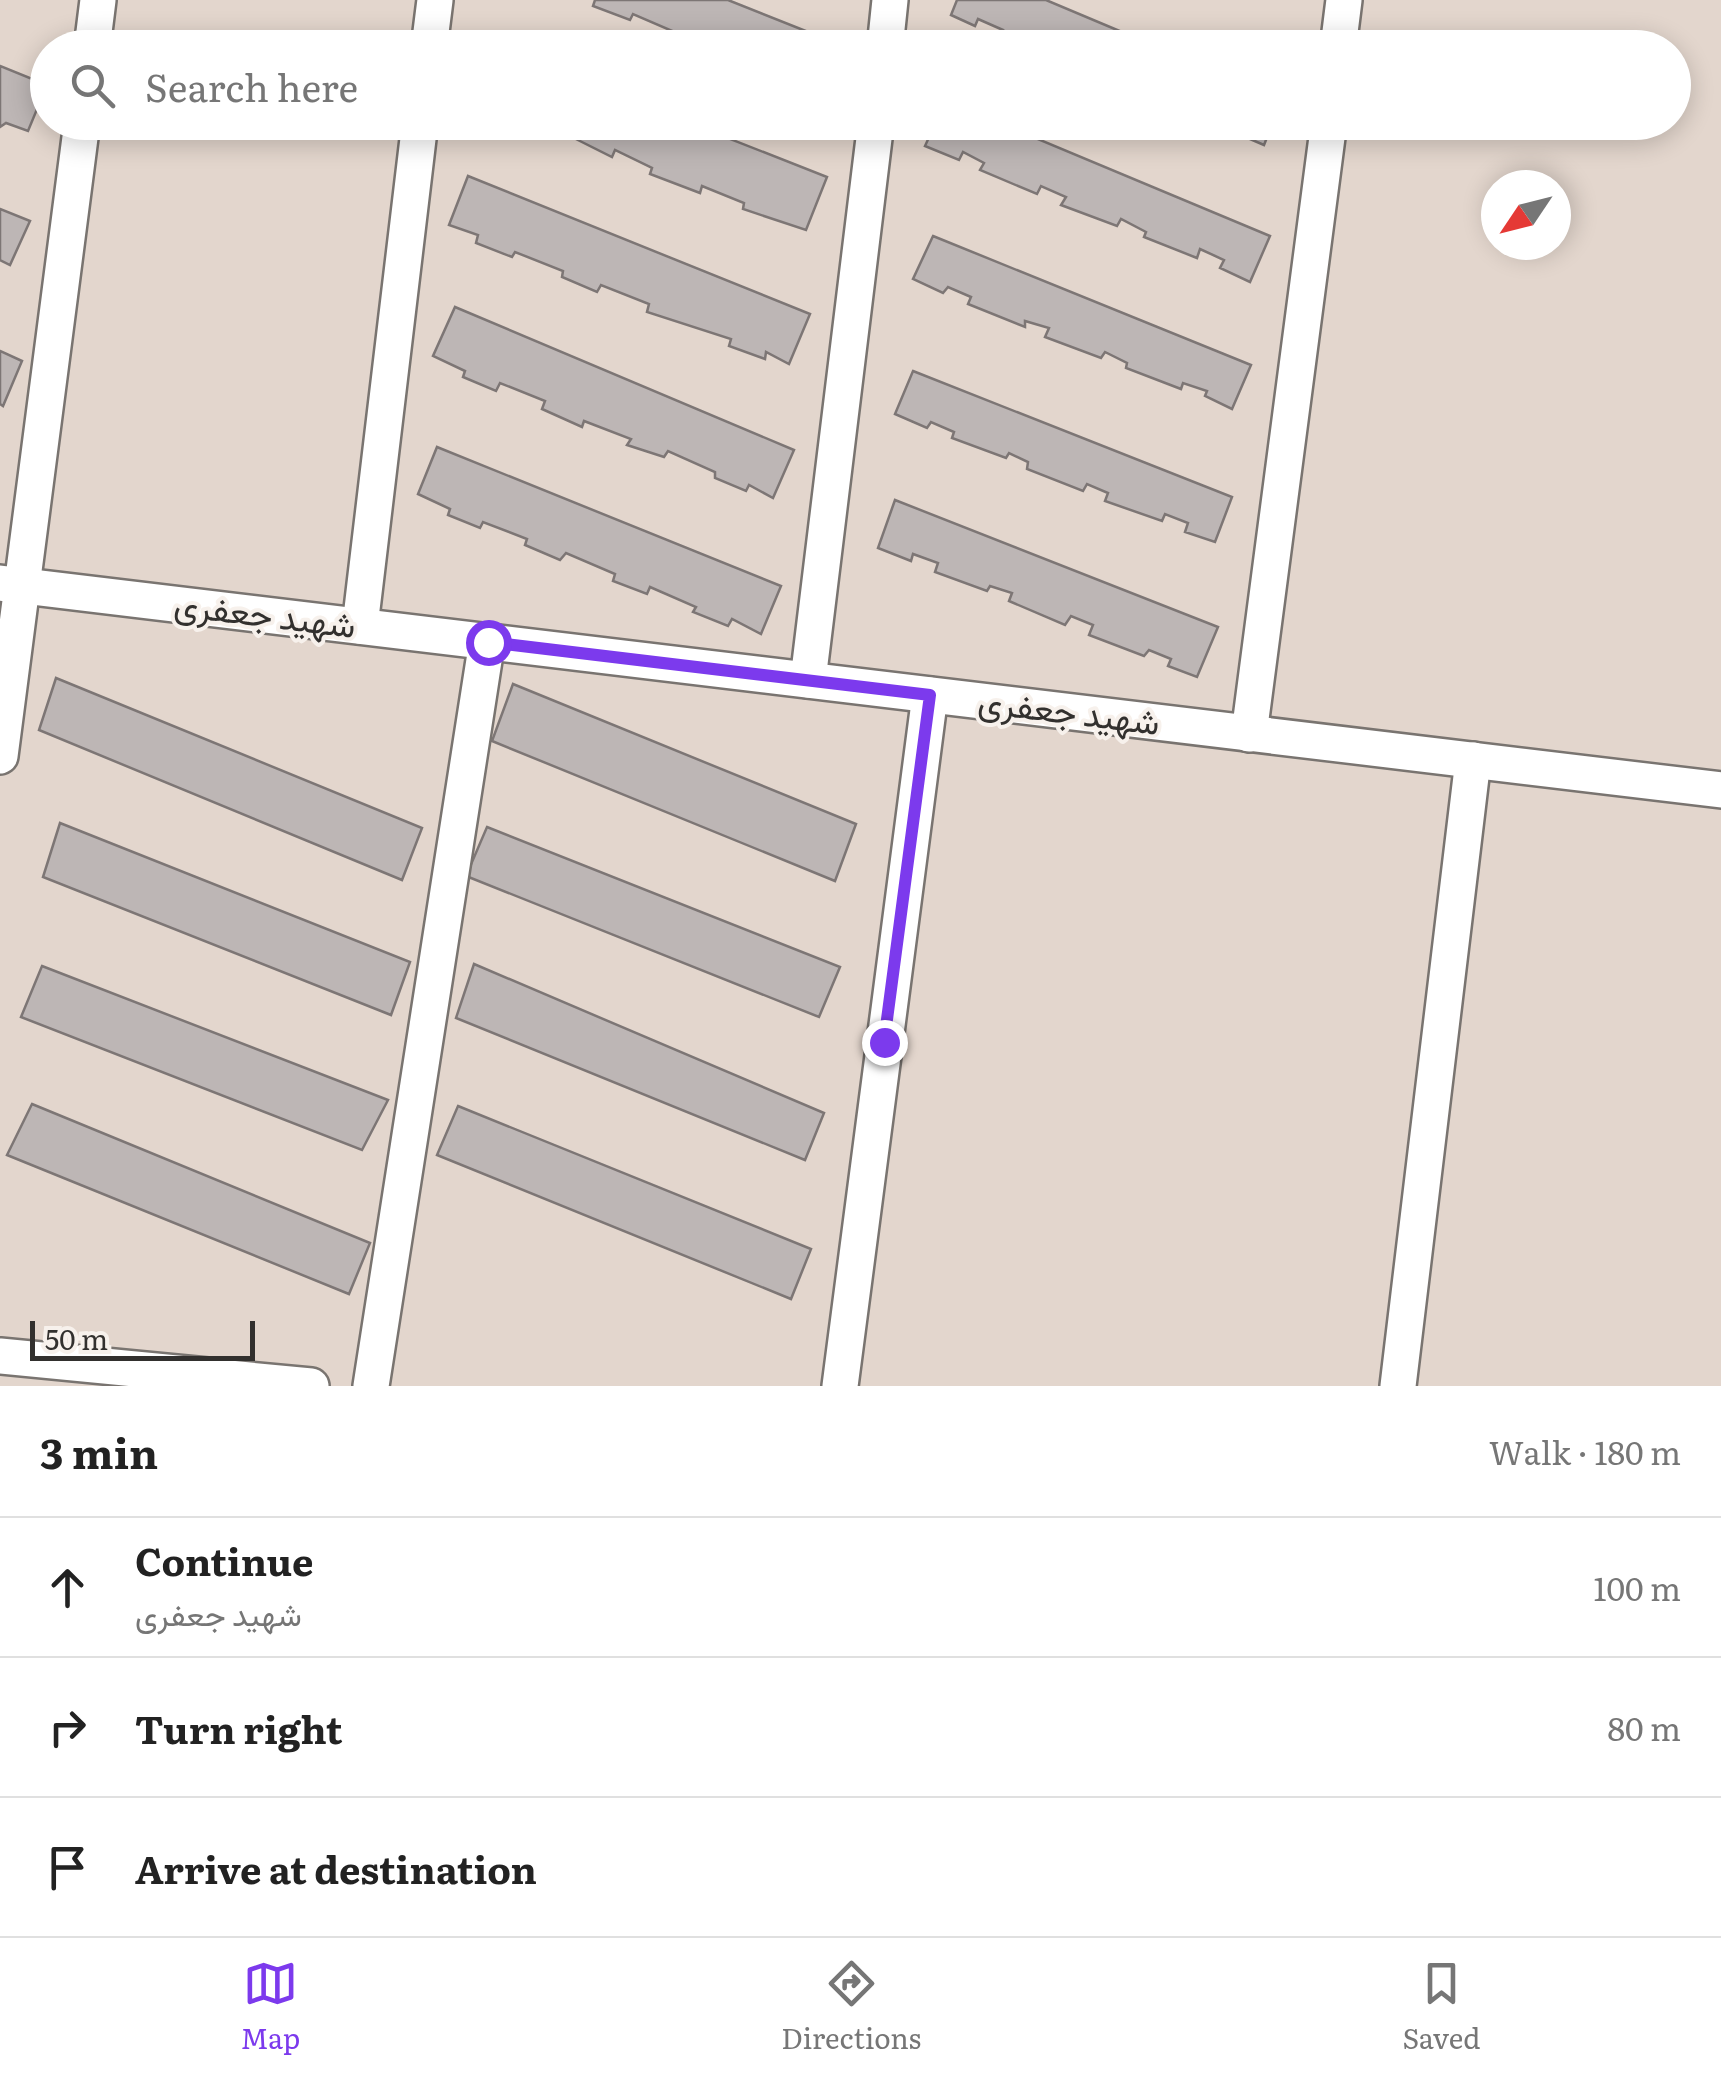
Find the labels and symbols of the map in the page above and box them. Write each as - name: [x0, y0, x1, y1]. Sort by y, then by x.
- north arrow: [1481, 170, 1571, 260]
- street label: شهید جعفری: [172, 575, 359, 649]
- route start: [466, 620, 512, 666]
- street label: شهید جعفری: [976, 672, 1163, 746]
- route end: [862, 1020, 908, 1066]
- scale bar: [30, 1316, 255, 1360]

